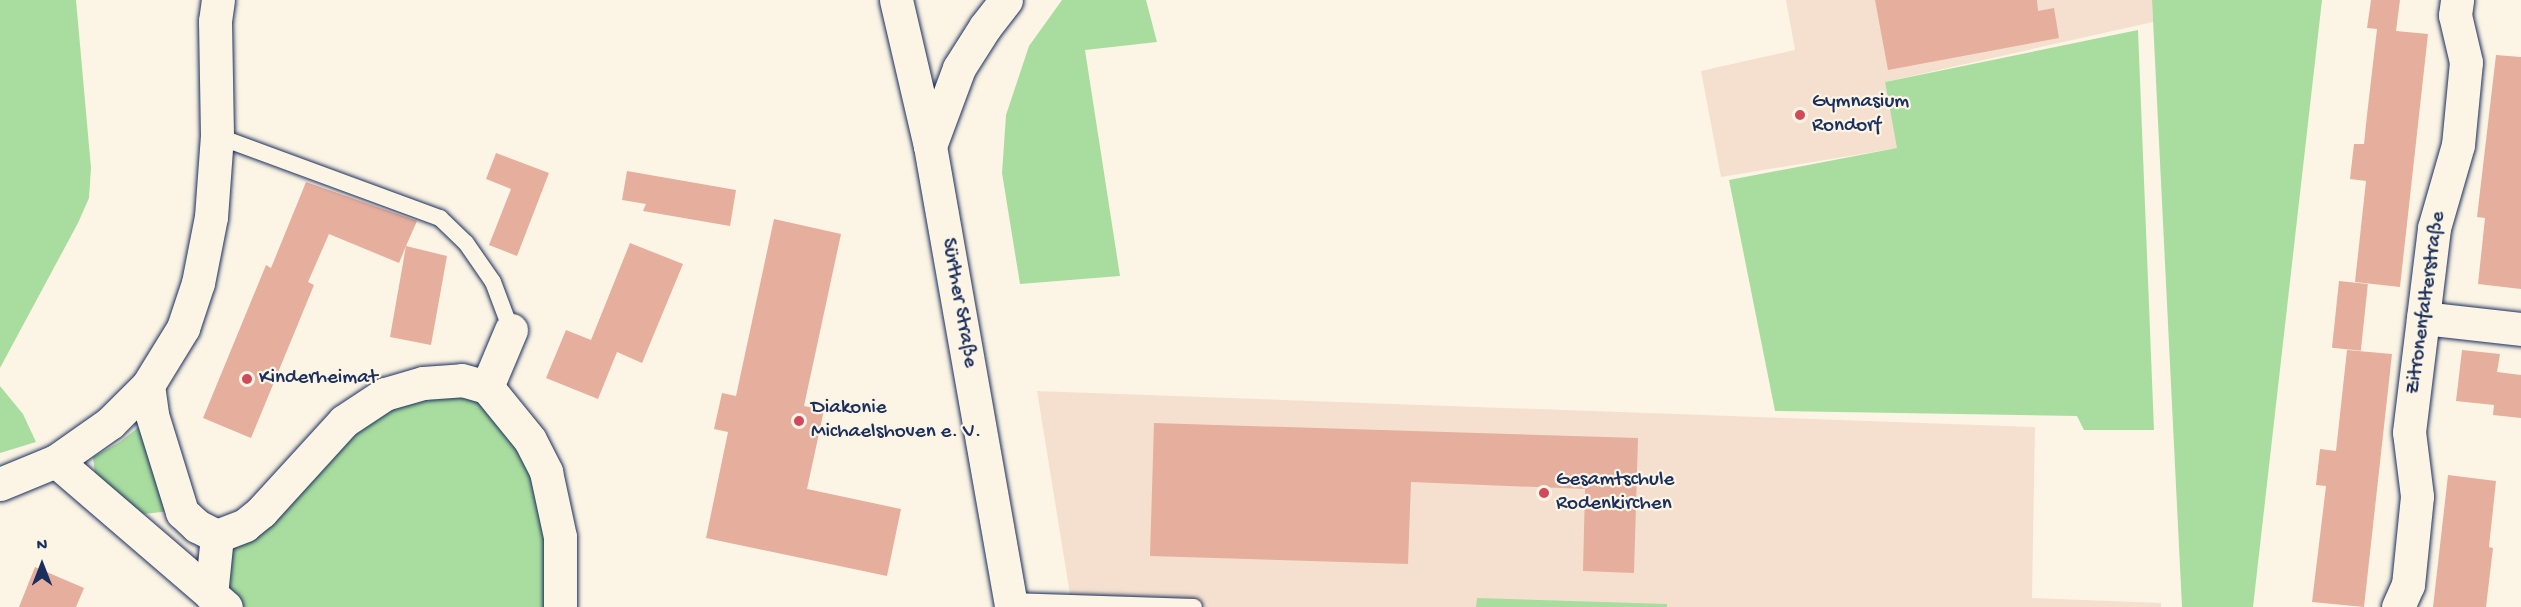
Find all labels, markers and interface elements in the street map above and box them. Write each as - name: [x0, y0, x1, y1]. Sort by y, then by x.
- place label: Gymnasium Rondorf: [1812, 90, 1909, 140]
- marker: Gymnasium Rondorf: [1793, 108, 1807, 122]
- street label: Zitronenfalterstraße: [2402, 210, 2452, 396]
- street label: Sürther Straße: [934, 236, 982, 370]
- place label: Kinderheimat: [259, 366, 377, 392]
- marker: Kinderheimat: [240, 372, 254, 386]
- place label: Diakonie Michaelshoven e. V.: [811, 396, 981, 446]
- marker: Diakonie Michaelshoven e. V.: [792, 414, 806, 428]
- place label: Gesamtschule Rodenkirchen: [1556, 468, 1674, 518]
- marker: Gesamtschule Rodenkirchen: [1537, 486, 1551, 500]
- north arrow: [12, 535, 72, 595]
- text: N: [37, 537, 47, 556]

